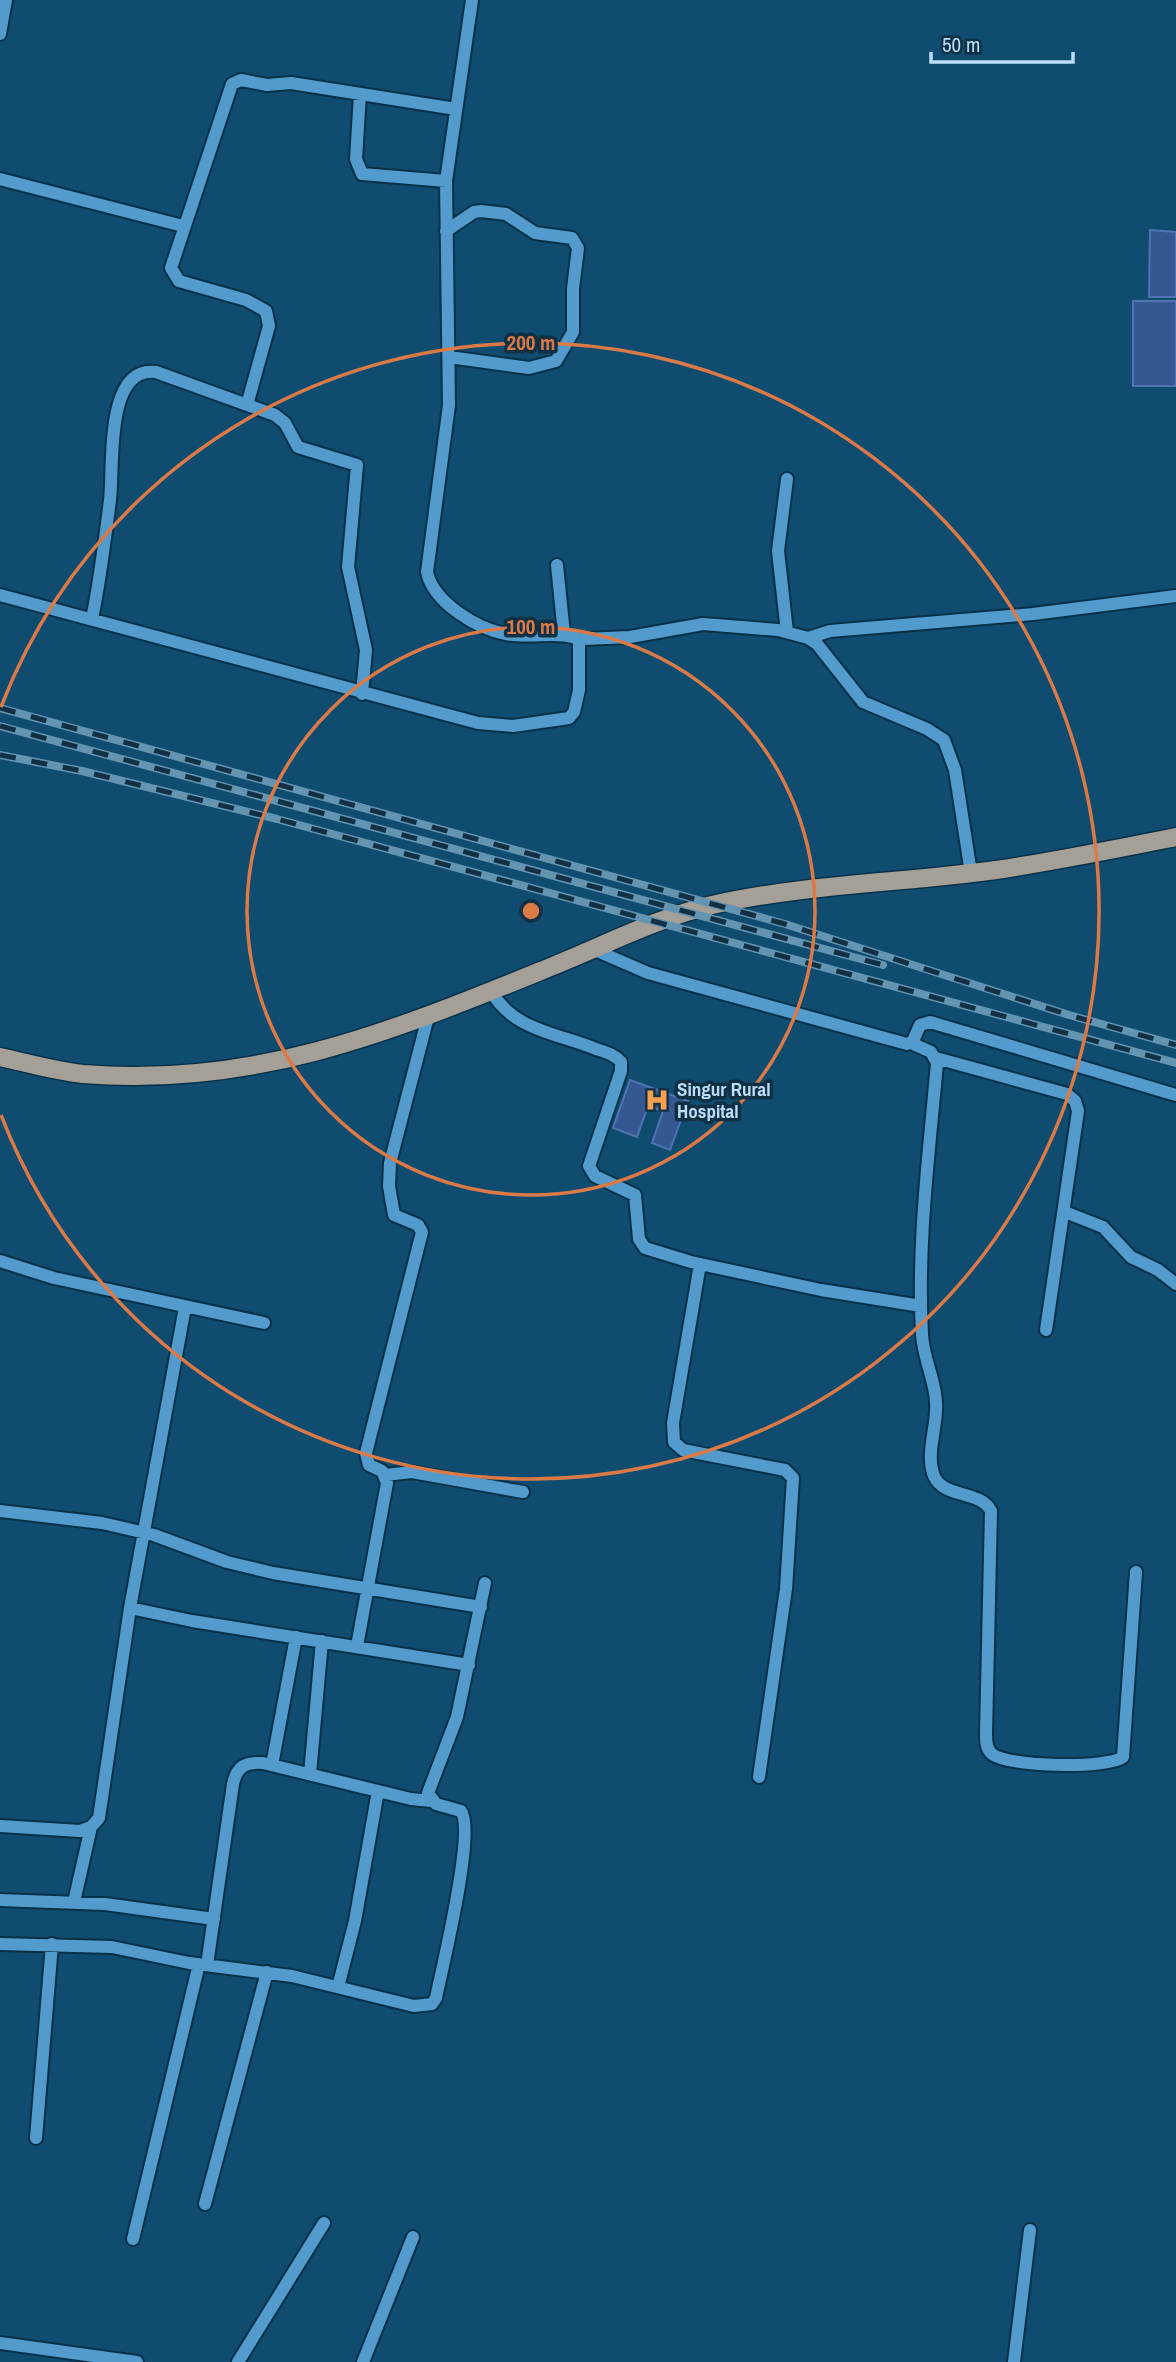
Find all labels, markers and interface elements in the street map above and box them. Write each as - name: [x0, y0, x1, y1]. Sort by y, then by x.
- scale bar: [931, 21, 1073, 65]
- text: 50 m: [942, 30, 980, 59]
- text: 200 m: [507, 328, 555, 357]
- text: 100 m: [507, 612, 555, 641]
- centre of rings: [519, 899, 543, 923]
- place label: Singur Rural Hospital: [677, 1076, 771, 1124]
- hospital icon: Singur Rural Hospital: [643, 1086, 671, 1114]

